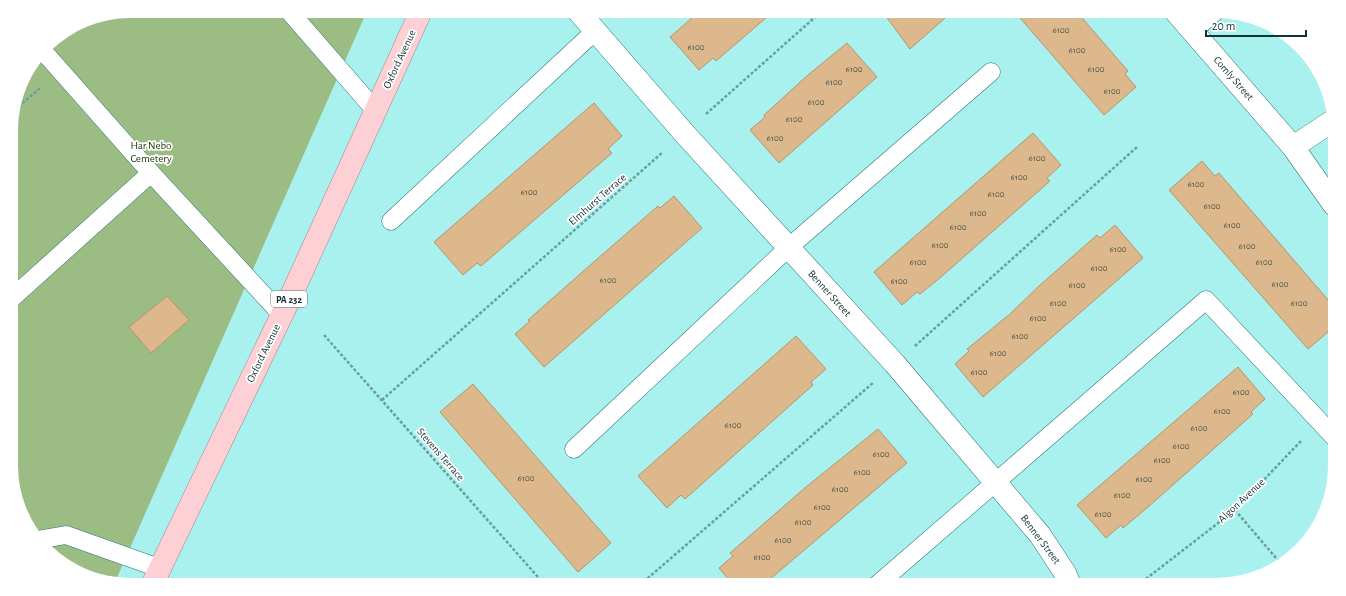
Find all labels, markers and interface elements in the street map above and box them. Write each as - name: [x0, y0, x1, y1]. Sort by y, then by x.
- scale bar: [1206, 12, 1306, 38]
- text: 20 m: [1212, 20, 1235, 32]
- house number: 6100: [1053, 26, 1070, 35]
- street label: Oxford Avenue: [381, 28, 418, 90]
- house number: 6100: [688, 43, 705, 52]
- house number: 6100: [1069, 46, 1086, 55]
- street label: Comly Street: [1212, 54, 1256, 103]
- house number: 6100: [846, 65, 863, 74]
- house number: 6100: [1088, 65, 1105, 74]
- house number: 6100: [826, 78, 843, 87]
- house number: 6100: [1104, 87, 1121, 96]
- house number: 6100: [808, 98, 825, 107]
- house number: 6100: [786, 115, 803, 124]
- house number: 6100: [767, 134, 784, 143]
- park label: Har Nebo Cemetery: [130, 140, 172, 164]
- house number: 6100: [1029, 154, 1046, 163]
- street label: Elmhurst Terrace: [567, 172, 628, 227]
- house number: 6100: [1011, 173, 1028, 182]
- house number: 6100: [1188, 180, 1205, 189]
- house number: 6100: [521, 188, 538, 197]
- house number: 6100: [988, 190, 1005, 199]
- house number: 6100: [1204, 202, 1221, 211]
- house number: 6100: [970, 209, 987, 218]
- house number: 6100: [1224, 221, 1241, 230]
- house number: 6100: [950, 223, 967, 232]
- house number: 6100: [932, 241, 949, 250]
- house number: 6100: [1239, 242, 1256, 251]
- house number: 6100: [1110, 245, 1127, 254]
- house number: 6100: [910, 258, 927, 267]
- house number: 6100: [1256, 258, 1273, 267]
- house number: 6100: [1091, 264, 1108, 273]
- street label: Benner Street: [806, 268, 854, 319]
- house number: 6100: [600, 276, 617, 285]
- house number: 6100: [891, 277, 908, 286]
- house number: 6100: [1272, 280, 1289, 289]
- house number: 6100: [1069, 281, 1086, 290]
- road number: PA 232: [271, 291, 307, 307]
- house number: 6100: [1050, 299, 1067, 308]
- house number: 6100: [1291, 299, 1308, 308]
- house number: 6100: [1030, 314, 1047, 323]
- street label: Oxford Avenue: [245, 322, 282, 384]
- house number: 6100: [1012, 332, 1029, 341]
- house number: 6100: [990, 349, 1007, 358]
- house number: 6100: [971, 368, 988, 377]
- house number: 6100: [1233, 388, 1250, 397]
- house number: 6100: [1214, 407, 1231, 416]
- house number: 6100: [725, 421, 742, 430]
- house number: 6100: [1191, 424, 1208, 433]
- street label: Stevens Terrace: [415, 426, 466, 483]
- house number: 6100: [1173, 442, 1190, 451]
- house number: 6100: [873, 450, 890, 459]
- house number: 6100: [1154, 456, 1171, 465]
- house number: 6100: [854, 468, 871, 477]
- house number: 6100: [518, 474, 535, 483]
- house number: 6100: [1136, 475, 1153, 484]
- street label: Algon Avenue: [1216, 476, 1267, 525]
- house number: 6100: [832, 485, 849, 494]
- house number: 6100: [1114, 491, 1131, 500]
- house number: 6100: [814, 503, 831, 512]
- house number: 6100: [1095, 510, 1112, 519]
- street label: Benner Street: [1019, 513, 1063, 566]
- house number: 6100: [795, 518, 812, 527]
- house number: 6100: [775, 536, 792, 545]
- house number: 6100: [754, 553, 771, 562]

